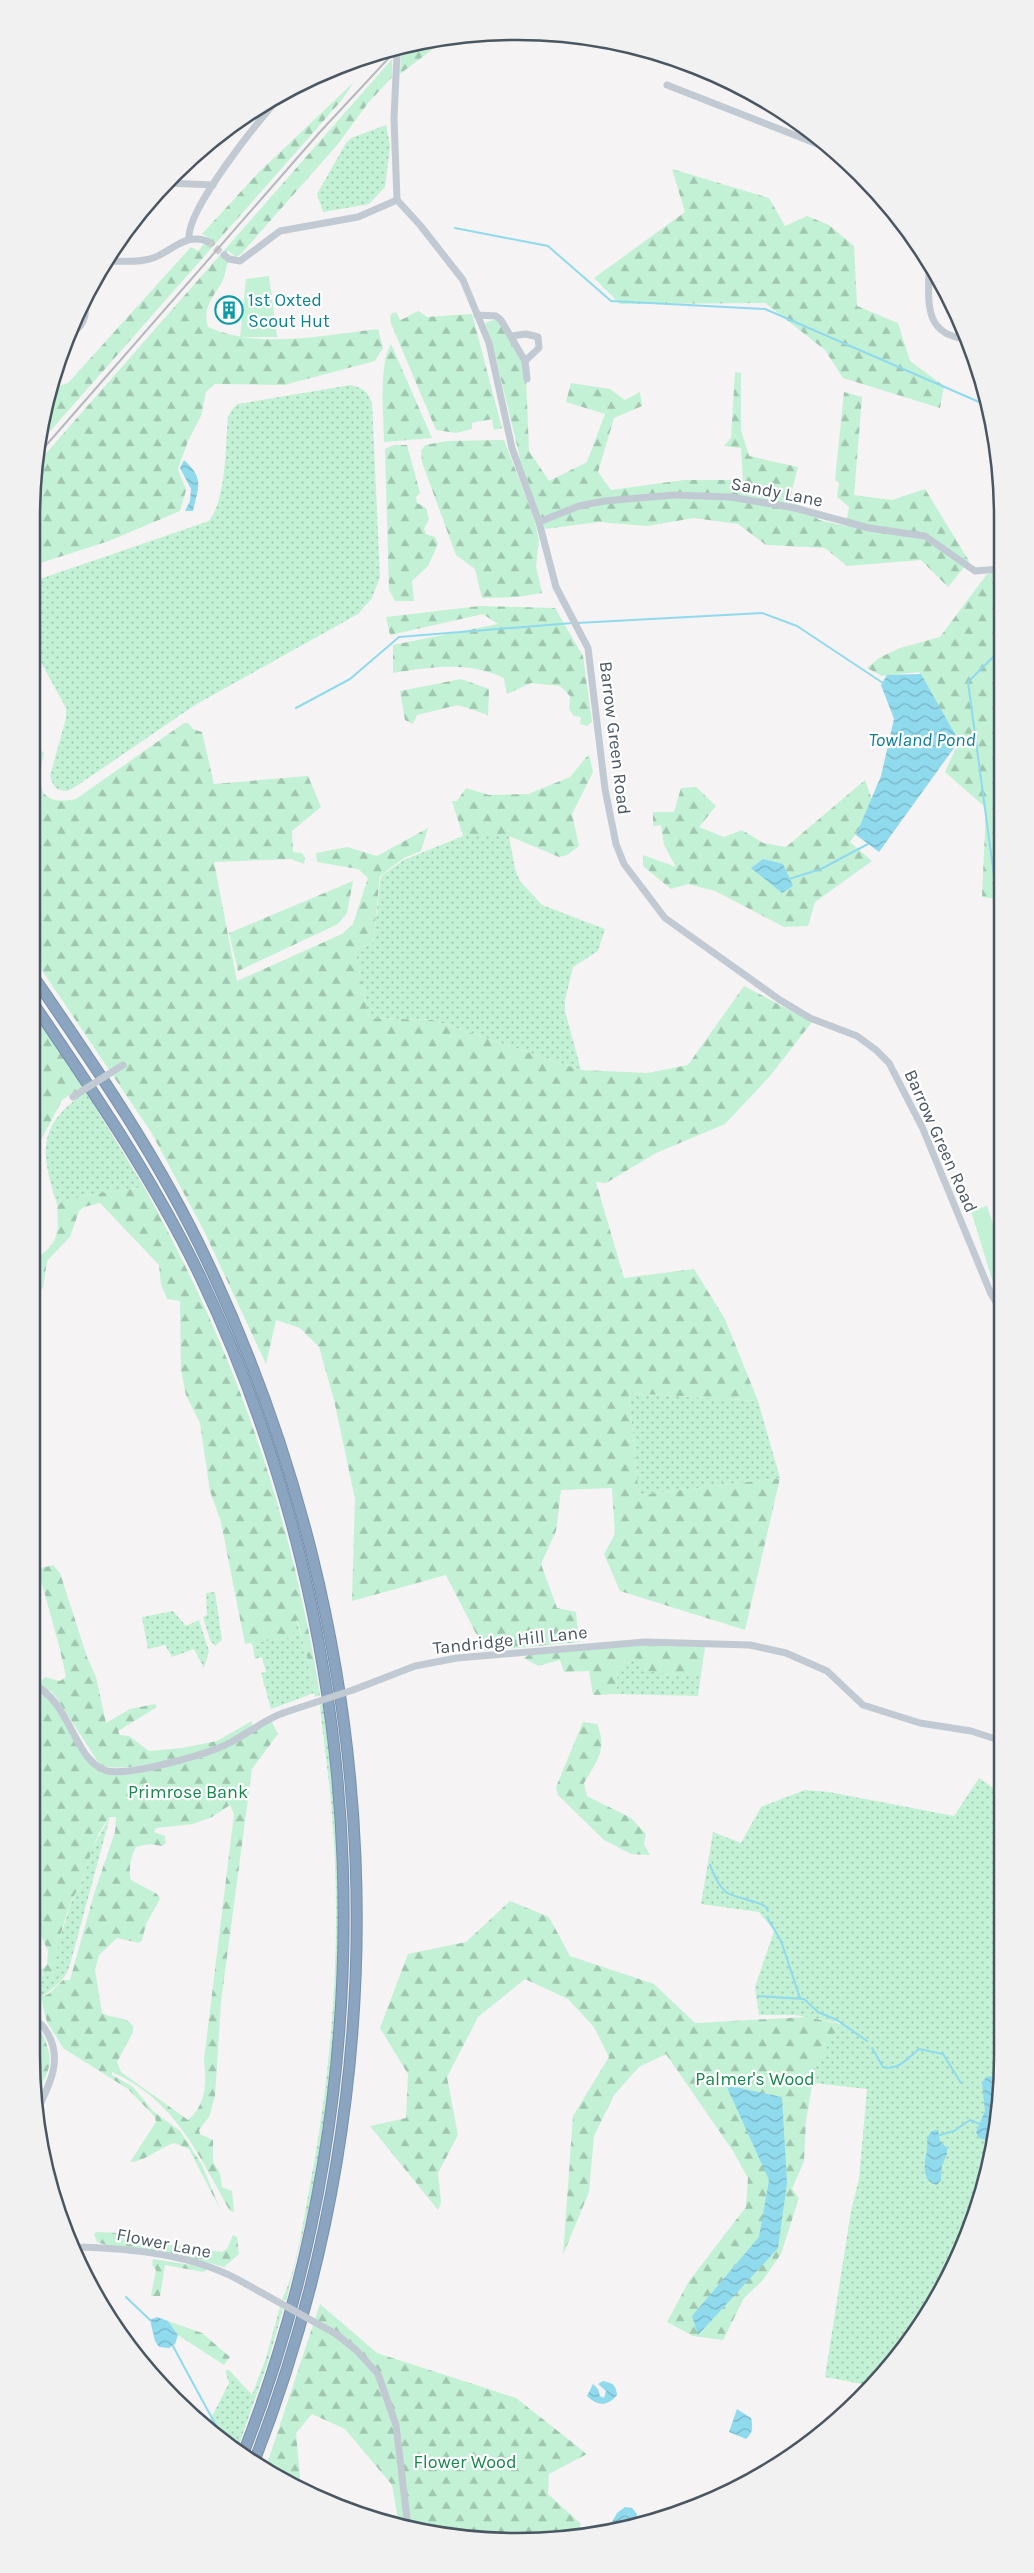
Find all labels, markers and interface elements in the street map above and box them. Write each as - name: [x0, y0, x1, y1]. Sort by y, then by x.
- place label: 1st Oxted Scout Hut: [248, 289, 330, 332]
- building icon: 1st Oxted Scout Hut: [214, 295, 244, 325]
- street label: Sandy Lane: [729, 472, 825, 512]
- street label: Barrow Green Road: [595, 660, 635, 816]
- water label: Towland Pond: [868, 729, 976, 751]
- street label: Barrow Green Road: [900, 1066, 982, 1216]
- street label: Tandridge Hill Lane: [432, 1621, 588, 1659]
- park label: Primrose Bank: [128, 1781, 248, 1803]
- park label: Palmer's Wood: [695, 2068, 815, 2090]
- street label: Flower Lane: [115, 2223, 213, 2263]
- park label: Flower Wood: [413, 2451, 517, 2473]

